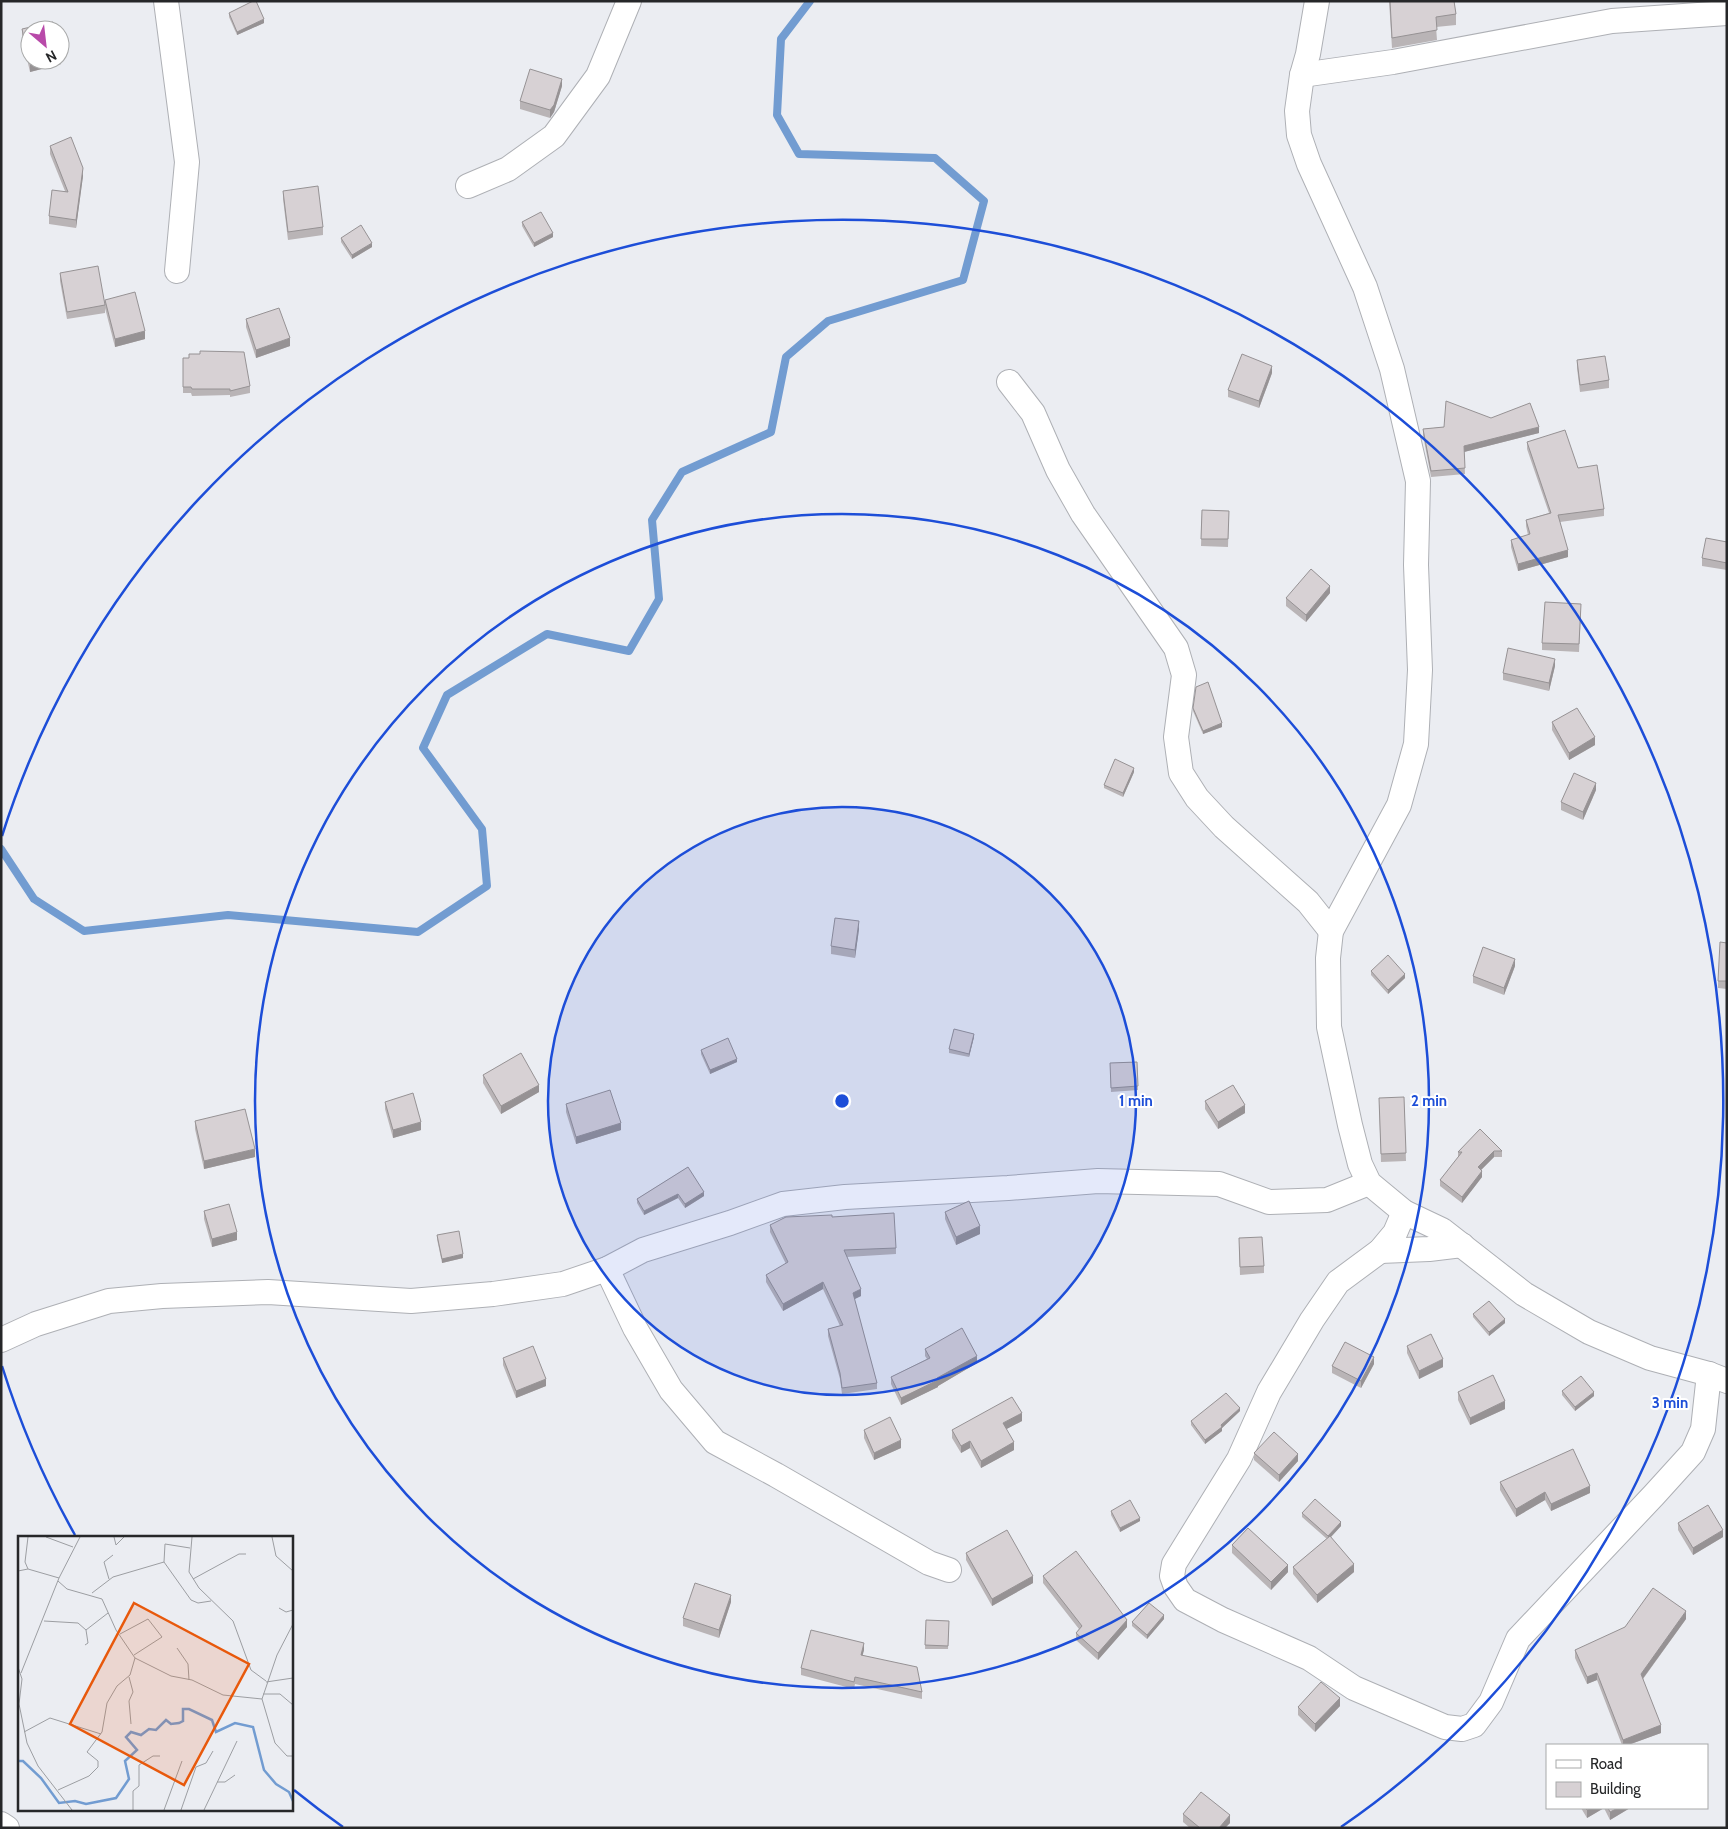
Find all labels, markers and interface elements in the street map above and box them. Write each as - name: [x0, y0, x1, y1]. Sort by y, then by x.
- north arrow: [20, 20, 70, 70]
- text: N: [43, 46, 60, 67]
- centre of rings: [833, 1092, 851, 1110]
- text: 1 min: [1119, 1092, 1153, 1110]
- text: 2 min: [1411, 1092, 1447, 1110]
- text: 3 min: [1652, 1394, 1688, 1412]
- inset map: [18, 1536, 292, 1812]
- legend: [1546, 1744, 1708, 1809]
- text: Road: [1590, 1755, 1623, 1773]
- text: Building: [1590, 1780, 1641, 1798]

